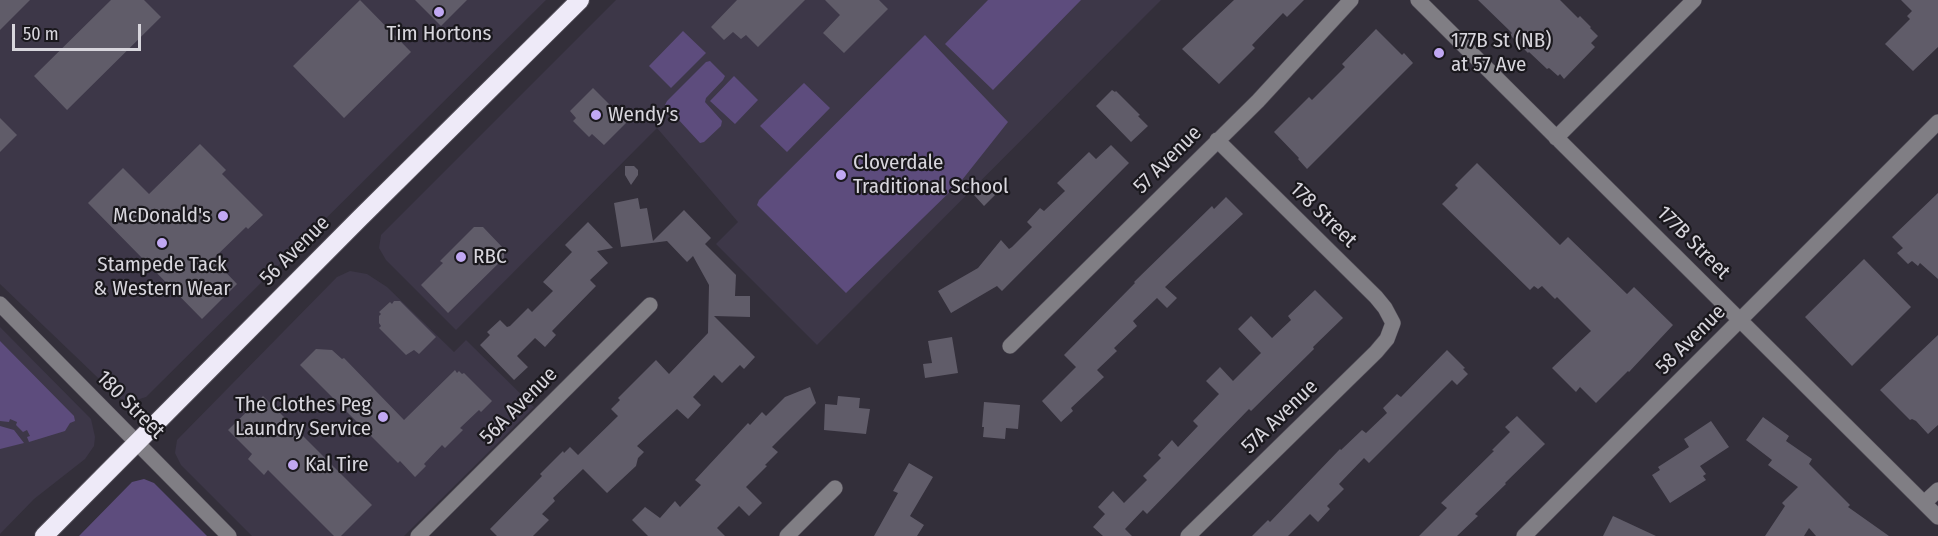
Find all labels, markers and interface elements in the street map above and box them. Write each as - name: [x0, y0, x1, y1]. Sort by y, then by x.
- marker: Tim Hortons: [432, 5, 446, 19]
- scale bar: [15, 12, 144, 50]
- place label: Tim Hortons: [387, 21, 491, 47]
- text: 50 m: [23, 23, 59, 45]
- place label: 177B St (NB) at 57 Ave: [1451, 28, 1552, 78]
- marker: 177B St (NB) at 57 Ave: [1432, 46, 1446, 60]
- place label: Wendy's: [608, 102, 679, 128]
- marker: Wendy's: [589, 108, 603, 122]
- street label: 57 Avenue: [1129, 121, 1207, 199]
- place label: Cloverdale Traditional School: [853, 150, 1009, 200]
- marker: Cloverdale Traditional School: [834, 168, 848, 182]
- street label: 178 Street: [1284, 177, 1362, 253]
- street label: 177B Street: [1651, 201, 1735, 285]
- place label: McDonald's: [113, 203, 211, 229]
- marker: McDonald's: [216, 209, 230, 223]
- street label: 56 Avenue: [255, 211, 335, 291]
- marker: Stampede Tack & Western Wear: [155, 236, 169, 250]
- place label: RBC: [473, 244, 507, 270]
- marker: RBC: [454, 250, 468, 264]
- place label: Stampede Tack & Western Wear: [93, 252, 231, 302]
- street label: 58 Avenue: [1651, 300, 1731, 380]
- street label: 56A Avenue: [475, 362, 563, 450]
- street label: 180 Street: [91, 366, 169, 444]
- street label: 57A Avenue: [1237, 375, 1323, 459]
- place label: The Clothes Peg Laundry Service: [235, 392, 371, 442]
- marker: The Clothes Peg Laundry Service: [376, 410, 390, 424]
- place label: Kal Tire: [305, 452, 369, 478]
- marker: Kal Tire: [286, 458, 300, 472]

